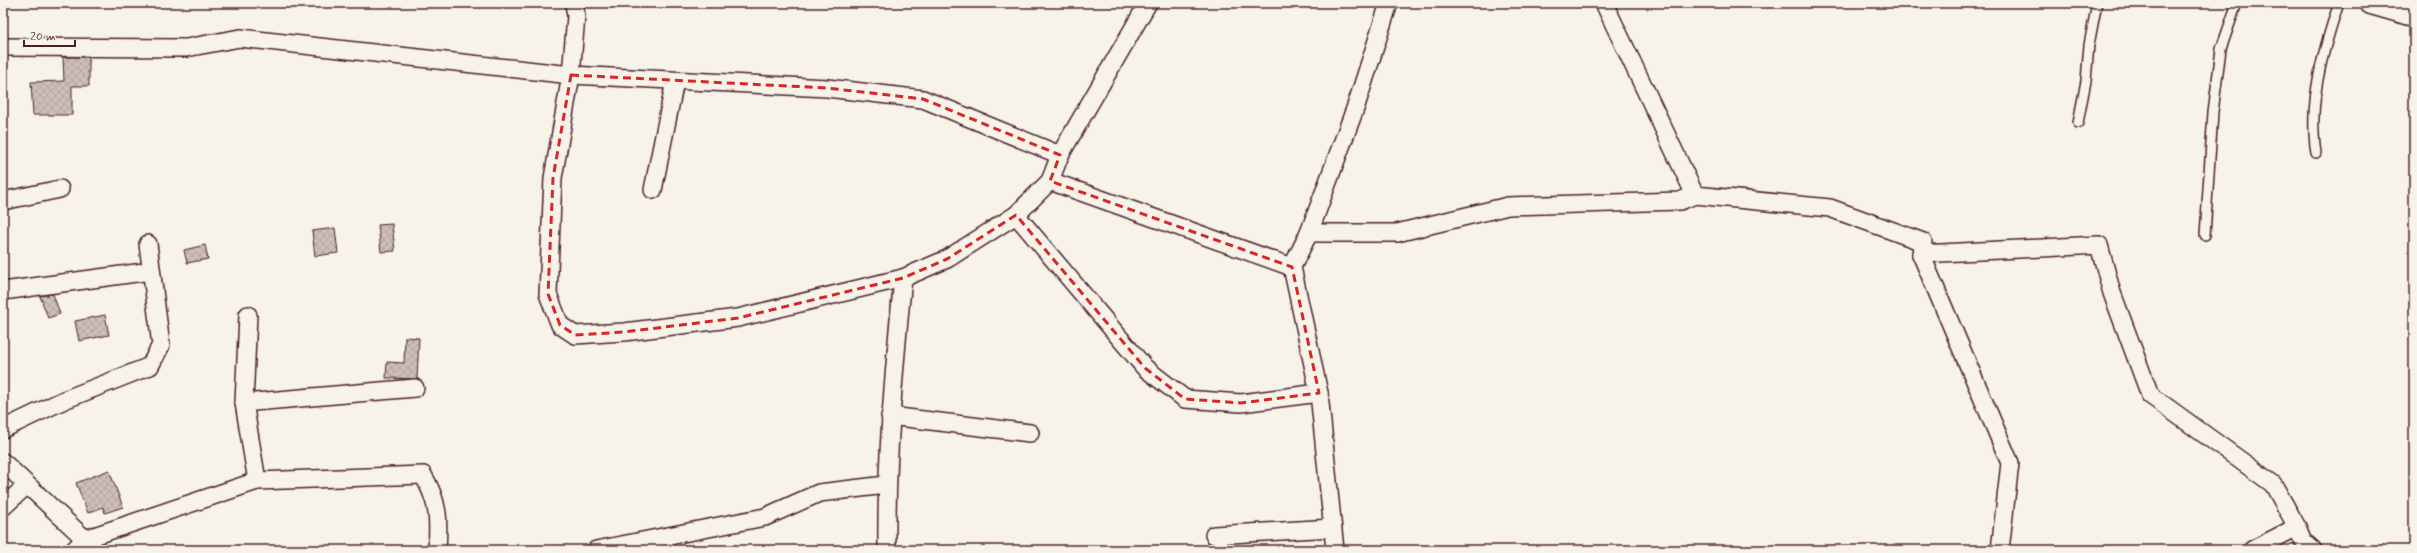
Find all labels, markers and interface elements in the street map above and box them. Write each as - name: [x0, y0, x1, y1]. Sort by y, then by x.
- scale bar: [24, 22, 75, 48]
- text: 20 m: [30, 29, 56, 45]

